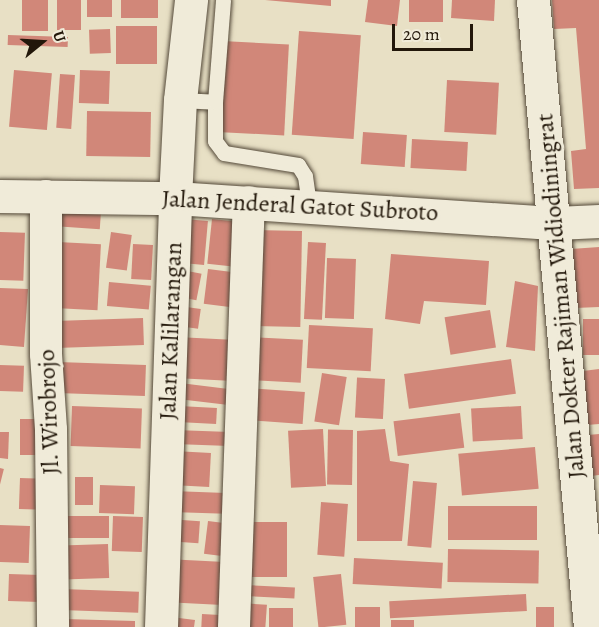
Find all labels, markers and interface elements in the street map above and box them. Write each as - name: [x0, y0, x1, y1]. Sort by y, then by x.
- north arrow: [12, 12, 72, 72]
- scale bar: [395, 12, 476, 50]
- text: 20 m: [403, 22, 440, 46]
- text: U: [47, 28, 71, 45]
- street label: Jalan Dokter Rajiman Widiodiningrat: [531, 112, 591, 480]
- street label: Jalan Jenderal Gatot Subroto: [161, 184, 439, 228]
- street label: Jalan Kalilarangan: [153, 241, 189, 421]
- street label: Jl. Wirobrojo: [32, 349, 66, 475]

